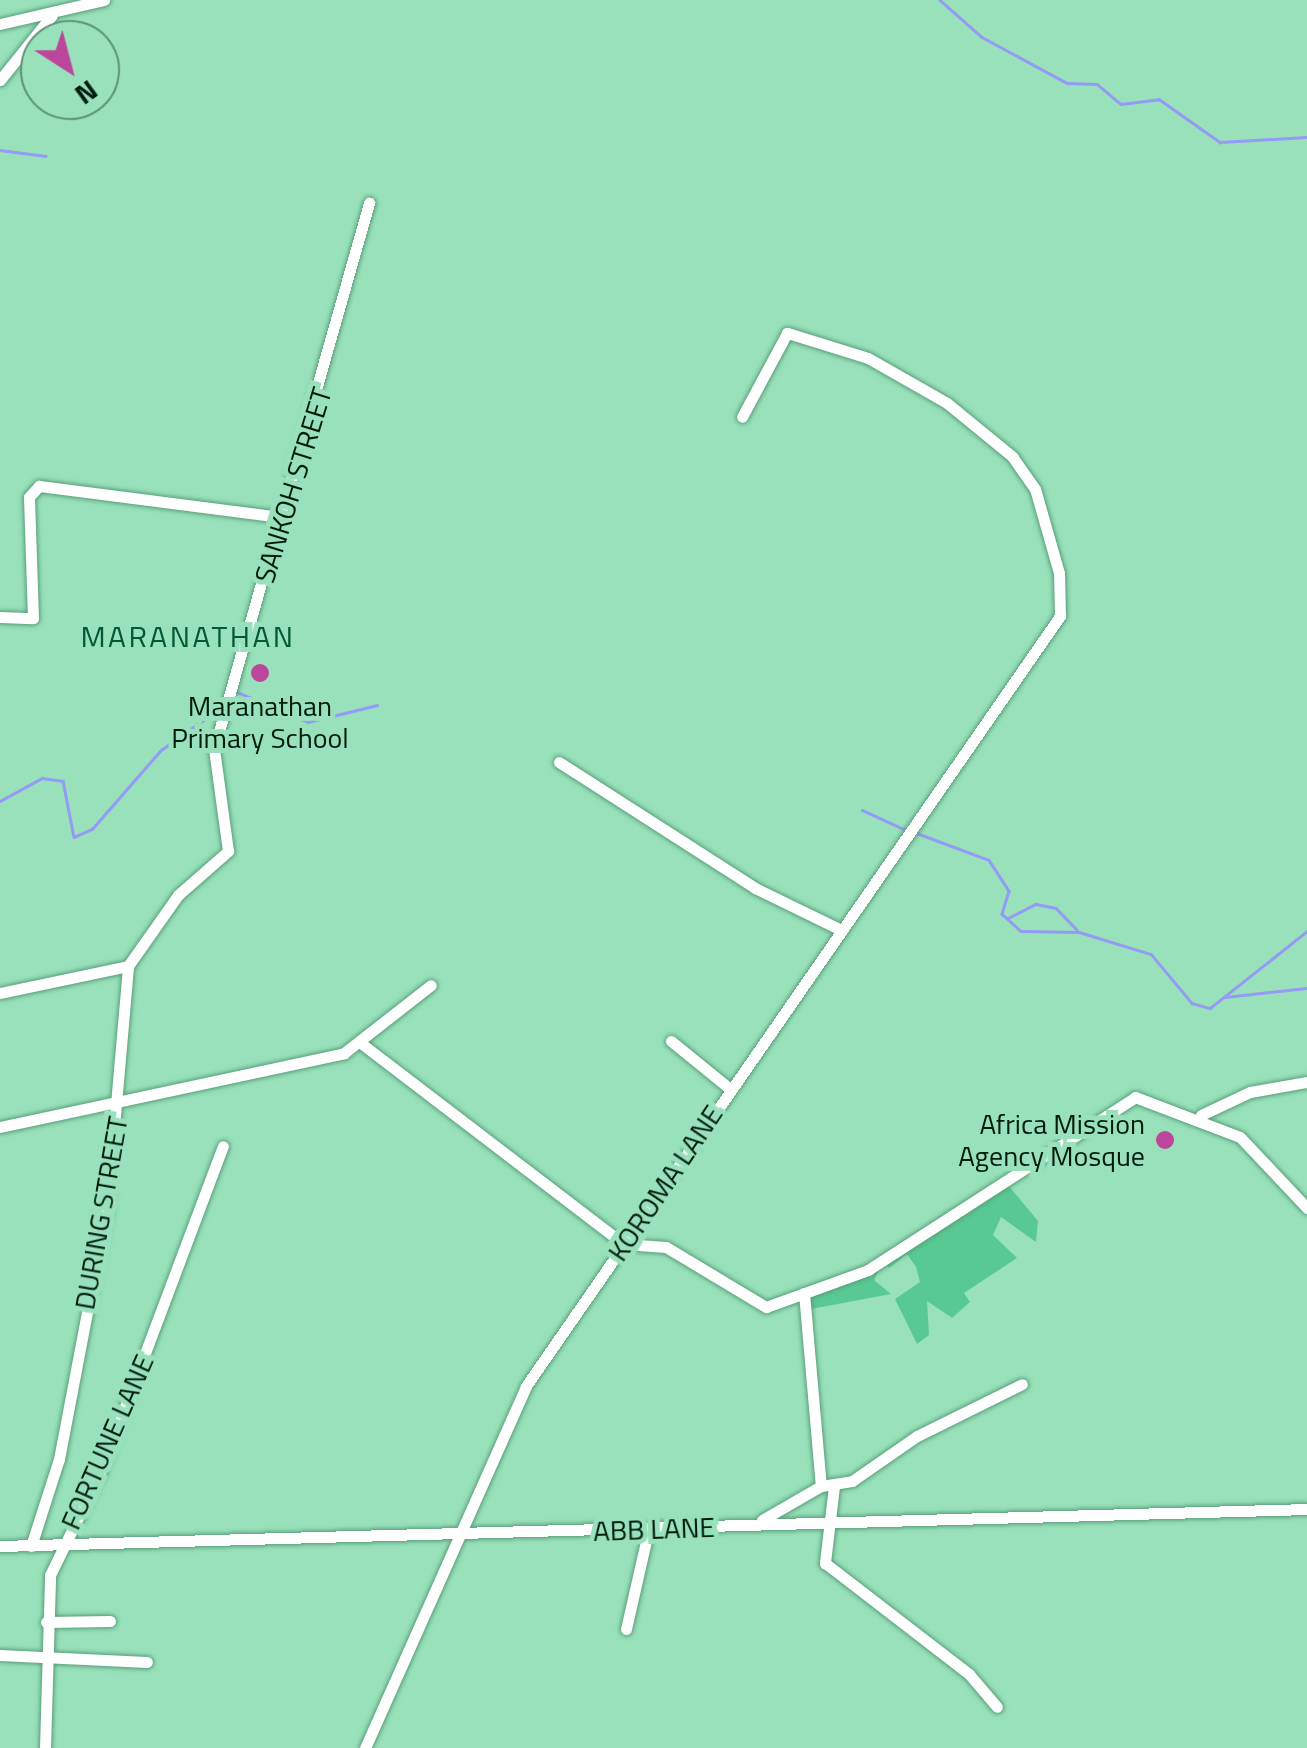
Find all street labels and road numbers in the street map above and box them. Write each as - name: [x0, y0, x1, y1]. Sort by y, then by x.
- street label: SANKOH STREET: [247, 383, 339, 587]
- street label: KOROMA LANE: [601, 1099, 729, 1267]
- street label: DURING STREET: [67, 1114, 135, 1312]
- street label: FORTUNE LANE: [53, 1349, 161, 1535]
- street label: ABB LANE: [593, 1510, 715, 1548]

